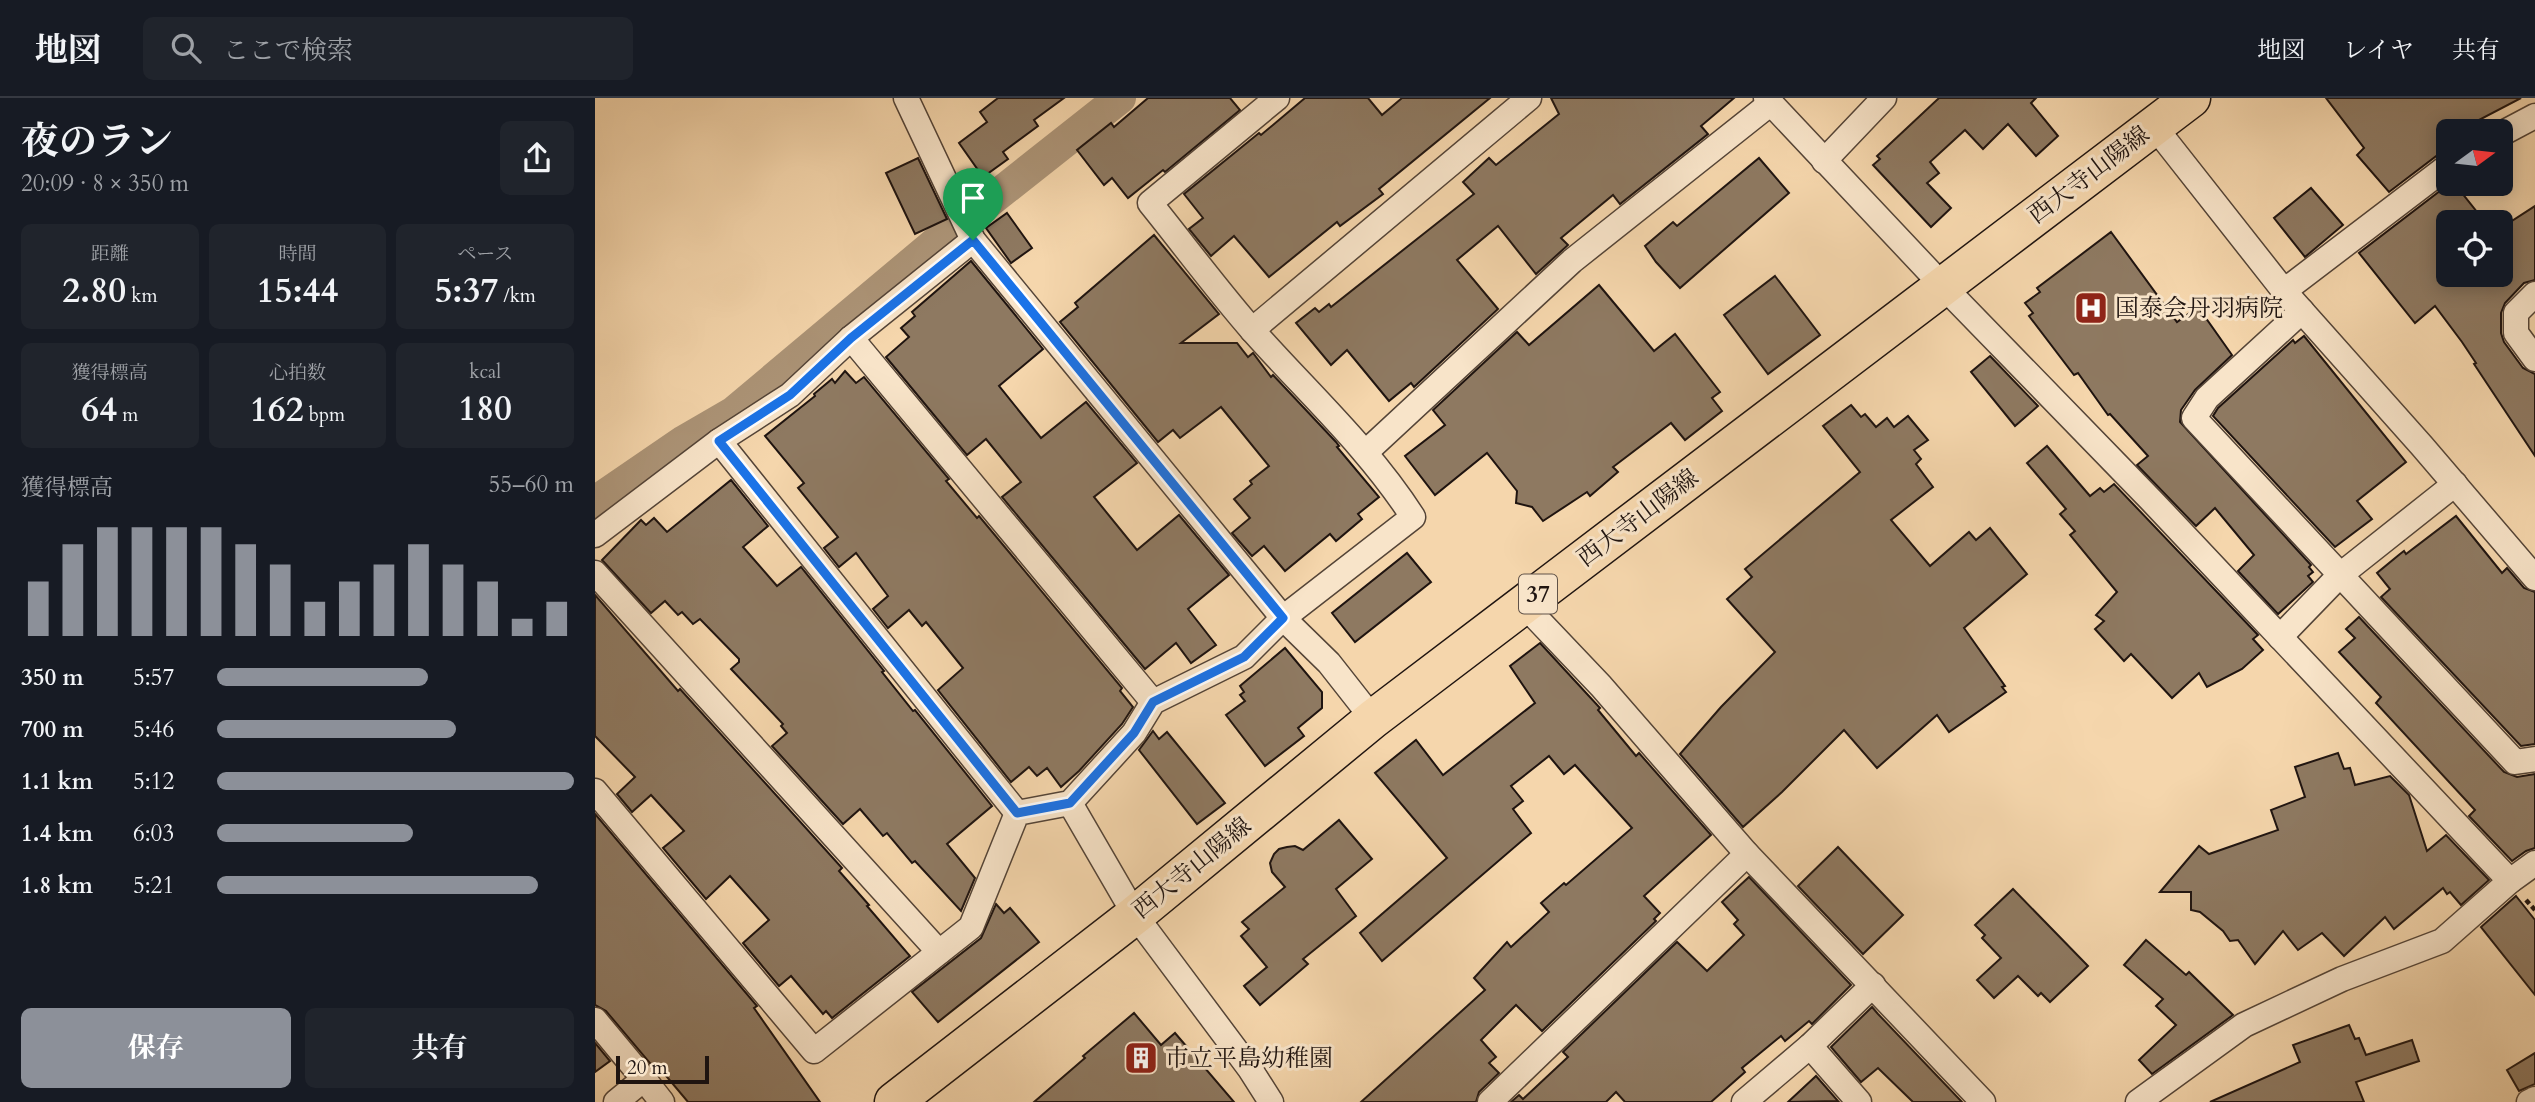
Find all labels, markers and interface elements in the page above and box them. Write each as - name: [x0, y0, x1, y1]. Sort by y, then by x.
- search box: [143, 17, 633, 80]
- text: 地図: [35, 28, 101, 73]
- icon: search: [167, 29, 205, 67]
- text: ここで検索: [223, 33, 353, 68]
- text: 地図: [2257, 34, 2305, 67]
- text: レイヤ: [2343, 34, 2414, 67]
- text: 共有: [2452, 34, 2500, 67]
- text: 夜のラン: [21, 116, 173, 168]
- street label: 西大寺山陽線: [2022, 118, 2156, 232]
- north arrow: [2436, 119, 2513, 196]
- map controls: [2436, 119, 2513, 287]
- button: share: [500, 121, 574, 195]
- text: 20:09 · 8 × 350 m: [21, 168, 189, 199]
- pin: [943, 168, 1003, 240]
- icon: arrive: [954, 179, 992, 217]
- button: locate: [2436, 210, 2513, 287]
- text: 距離: [91, 241, 129, 267]
- text: 時間: [278, 241, 317, 267]
- text: ペース: [457, 241, 513, 267]
- text: 2.80: [62, 267, 126, 315]
- text: 15:44: [257, 267, 338, 315]
- text: 5:37: [434, 267, 498, 315]
- text: km: [126, 283, 157, 309]
- text: /km: [498, 283, 536, 309]
- hospital icon: 国泰会丹羽病院: [2072, 289, 2110, 327]
- place label: 国泰会丹羽病院: [2115, 292, 2283, 325]
- text: kcal: [469, 359, 501, 385]
- text: 獲得標高: [72, 360, 148, 386]
- text: 心拍数: [269, 360, 326, 386]
- text: 180: [458, 385, 512, 433]
- text: 64: [81, 386, 117, 434]
- text: 162: [250, 386, 304, 434]
- text: m: [117, 402, 138, 428]
- text: bpm: [304, 402, 345, 428]
- street label: 西大寺山陽線: [1571, 461, 1705, 575]
- text: 55–60 m: [489, 469, 574, 500]
- text: 獲得標高: [21, 472, 113, 503]
- road number: 37: [1519, 574, 1557, 614]
- text: 350 m: [21, 662, 84, 693]
- text: 5:57: [133, 662, 174, 693]
- text: 700 m: [21, 714, 84, 745]
- text: 5:46: [133, 714, 174, 745]
- text: 1.1 km: [21, 766, 93, 797]
- text: 5:12: [133, 766, 174, 797]
- street label: 西大寺山陽線: [1126, 810, 1258, 926]
- text: 1.4 km: [21, 818, 93, 849]
- text: 6:03: [133, 818, 174, 849]
- text: 1.8 km: [21, 870, 93, 901]
- text: 5:21: [133, 870, 174, 901]
- button: 保存: [21, 1008, 291, 1088]
- button: 共有: [305, 1008, 574, 1088]
- building icon: 市立平島幼稚園: [1122, 1039, 1160, 1077]
- place label: 市立平島幼稚園: [1165, 1042, 1333, 1075]
- scale bar: [616, 1053, 709, 1085]
- text: 20 m: [627, 1055, 668, 1081]

